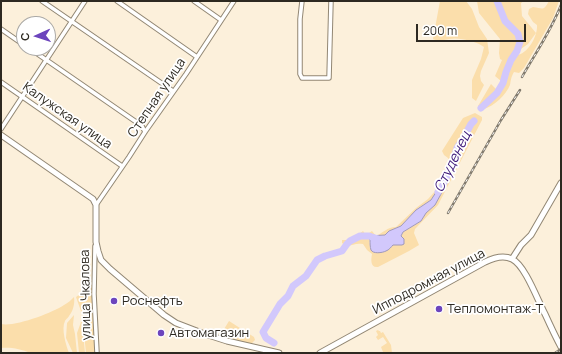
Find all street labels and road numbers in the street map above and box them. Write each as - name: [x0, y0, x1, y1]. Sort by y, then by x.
- street label: Степная улица: [125, 55, 189, 141]
- street label: Калужская улица: [19, 79, 115, 153]
- street label: Ипподромная улица: [370, 246, 488, 318]
- street label: улица Чкалова: [77, 249, 95, 341]

